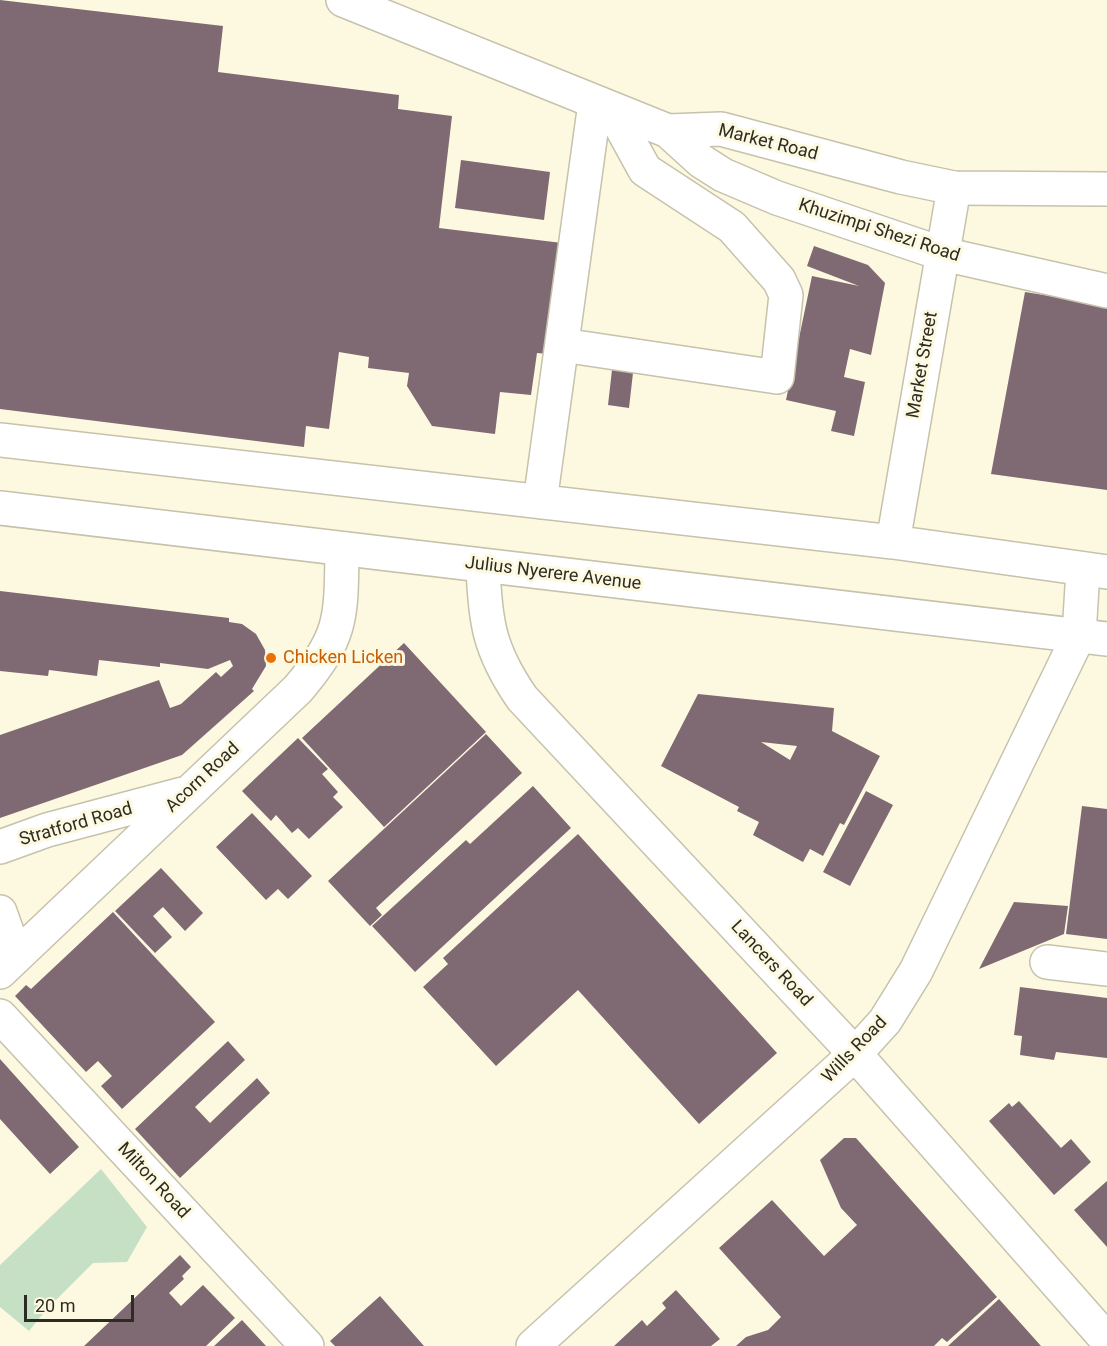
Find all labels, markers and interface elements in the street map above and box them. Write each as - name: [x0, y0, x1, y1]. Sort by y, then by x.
- street label: Market Road: [716, 120, 820, 166]
- street label: Khuzimpi Shezi Road: [796, 195, 962, 267]
- street label: Market Street: [903, 310, 943, 420]
- street label: Julius Nyerere Avenue: [464, 552, 642, 596]
- place label: Chicken Licken: [283, 647, 403, 669]
- marker: Chicken Licken: [264, 651, 278, 665]
- street label: Acorn Road: [162, 738, 244, 818]
- street label: Stratford Road: [17, 799, 135, 851]
- street label: Lancers Road: [726, 917, 816, 1011]
- street label: Wills Road: [818, 1012, 892, 1088]
- street label: Milton Road: [112, 1138, 194, 1224]
- scale bar: [27, 1283, 136, 1321]
- text: 20 m: [35, 1295, 75, 1316]

